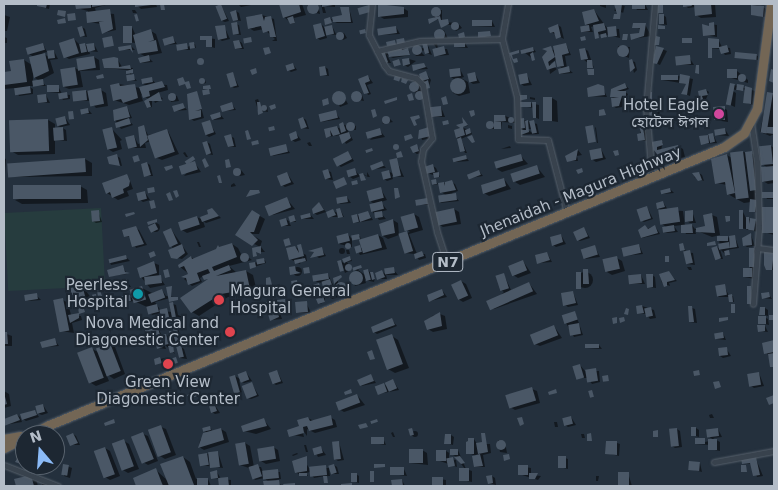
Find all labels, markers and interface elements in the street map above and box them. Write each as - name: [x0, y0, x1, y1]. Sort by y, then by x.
- place label: Hotel Eagle হোটেল ঈগল: [623, 96, 709, 131]
- marker: Hotel Eagle হোটেল ঈগল: [713, 108, 725, 120]
- street label: Jhenaidah - Magura Highway: [478, 143, 684, 241]
- road number: N7: [432, 250, 464, 274]
- place label: Peerless Hospital: [66, 276, 128, 311]
- place label: Magura General Hospital: [230, 282, 350, 317]
- marker: Peerless Hospital: [132, 288, 144, 300]
- marker: Magura General Hospital: [212, 293, 226, 307]
- place label: Nova Medical and Diagonestic Center: [75, 314, 219, 349]
- marker: Nova Medical and Diagonestic Center: [223, 325, 237, 339]
- marker: Green View Diagonestic Center: [161, 357, 175, 371]
- place label: Green View Diagonestic Center: [96, 373, 240, 408]
- north arrow: [15, 425, 65, 475]
- text: N: [28, 427, 44, 446]

